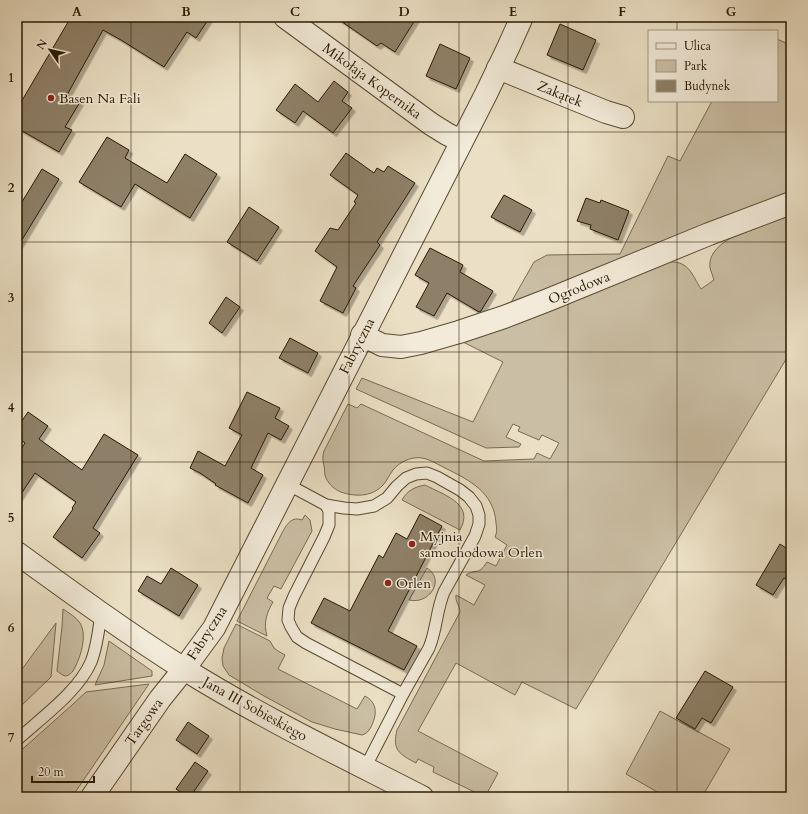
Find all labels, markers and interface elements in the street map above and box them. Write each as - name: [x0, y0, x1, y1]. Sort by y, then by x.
- text: A: [72, 3, 82, 21]
- text: B: [181, 3, 191, 21]
- text: C: [290, 3, 300, 21]
- text: D: [398, 3, 410, 21]
- text: E: [509, 3, 517, 21]
- text: F: [618, 3, 626, 21]
- text: G: [726, 3, 737, 21]
- north arrow: [30, 30, 70, 70]
- legend: [648, 30, 778, 102]
- text: N: [33, 36, 51, 53]
- text: Ulica: [684, 38, 712, 54]
- street label: Mikołaja Kopernika: [319, 39, 425, 123]
- text: Park: [684, 58, 708, 74]
- text: 1: [8, 69, 14, 87]
- street label: Zakątek: [534, 76, 586, 112]
- text: Budynek: [684, 78, 731, 94]
- place label: Basen Na Fali: [59, 89, 141, 108]
- marker: Basen Na Fali: [46, 93, 56, 103]
- text: 2: [8, 179, 15, 197]
- street label: Ogrodowa: [545, 267, 613, 309]
- text: 3: [8, 289, 15, 307]
- street label: Fabryczna: [335, 315, 379, 377]
- text: 4: [8, 399, 15, 417]
- text: 5: [8, 509, 14, 527]
- place label: Myjnia samochodowa Orlen: [420, 527, 543, 562]
- marker: Myjnia samochodowa Orlen: [407, 539, 417, 549]
- place label: Orlen: [396, 574, 431, 593]
- marker: Orlen: [383, 578, 393, 588]
- street label: Fabryczna: [183, 602, 231, 664]
- text: 6: [8, 619, 15, 637]
- street label: Jana III Sobieskiego: [198, 671, 311, 746]
- street label: Targowa: [121, 694, 167, 750]
- text: 7: [8, 729, 15, 747]
- scale bar: [32, 758, 94, 784]
- text: 20 m: [38, 764, 65, 780]

